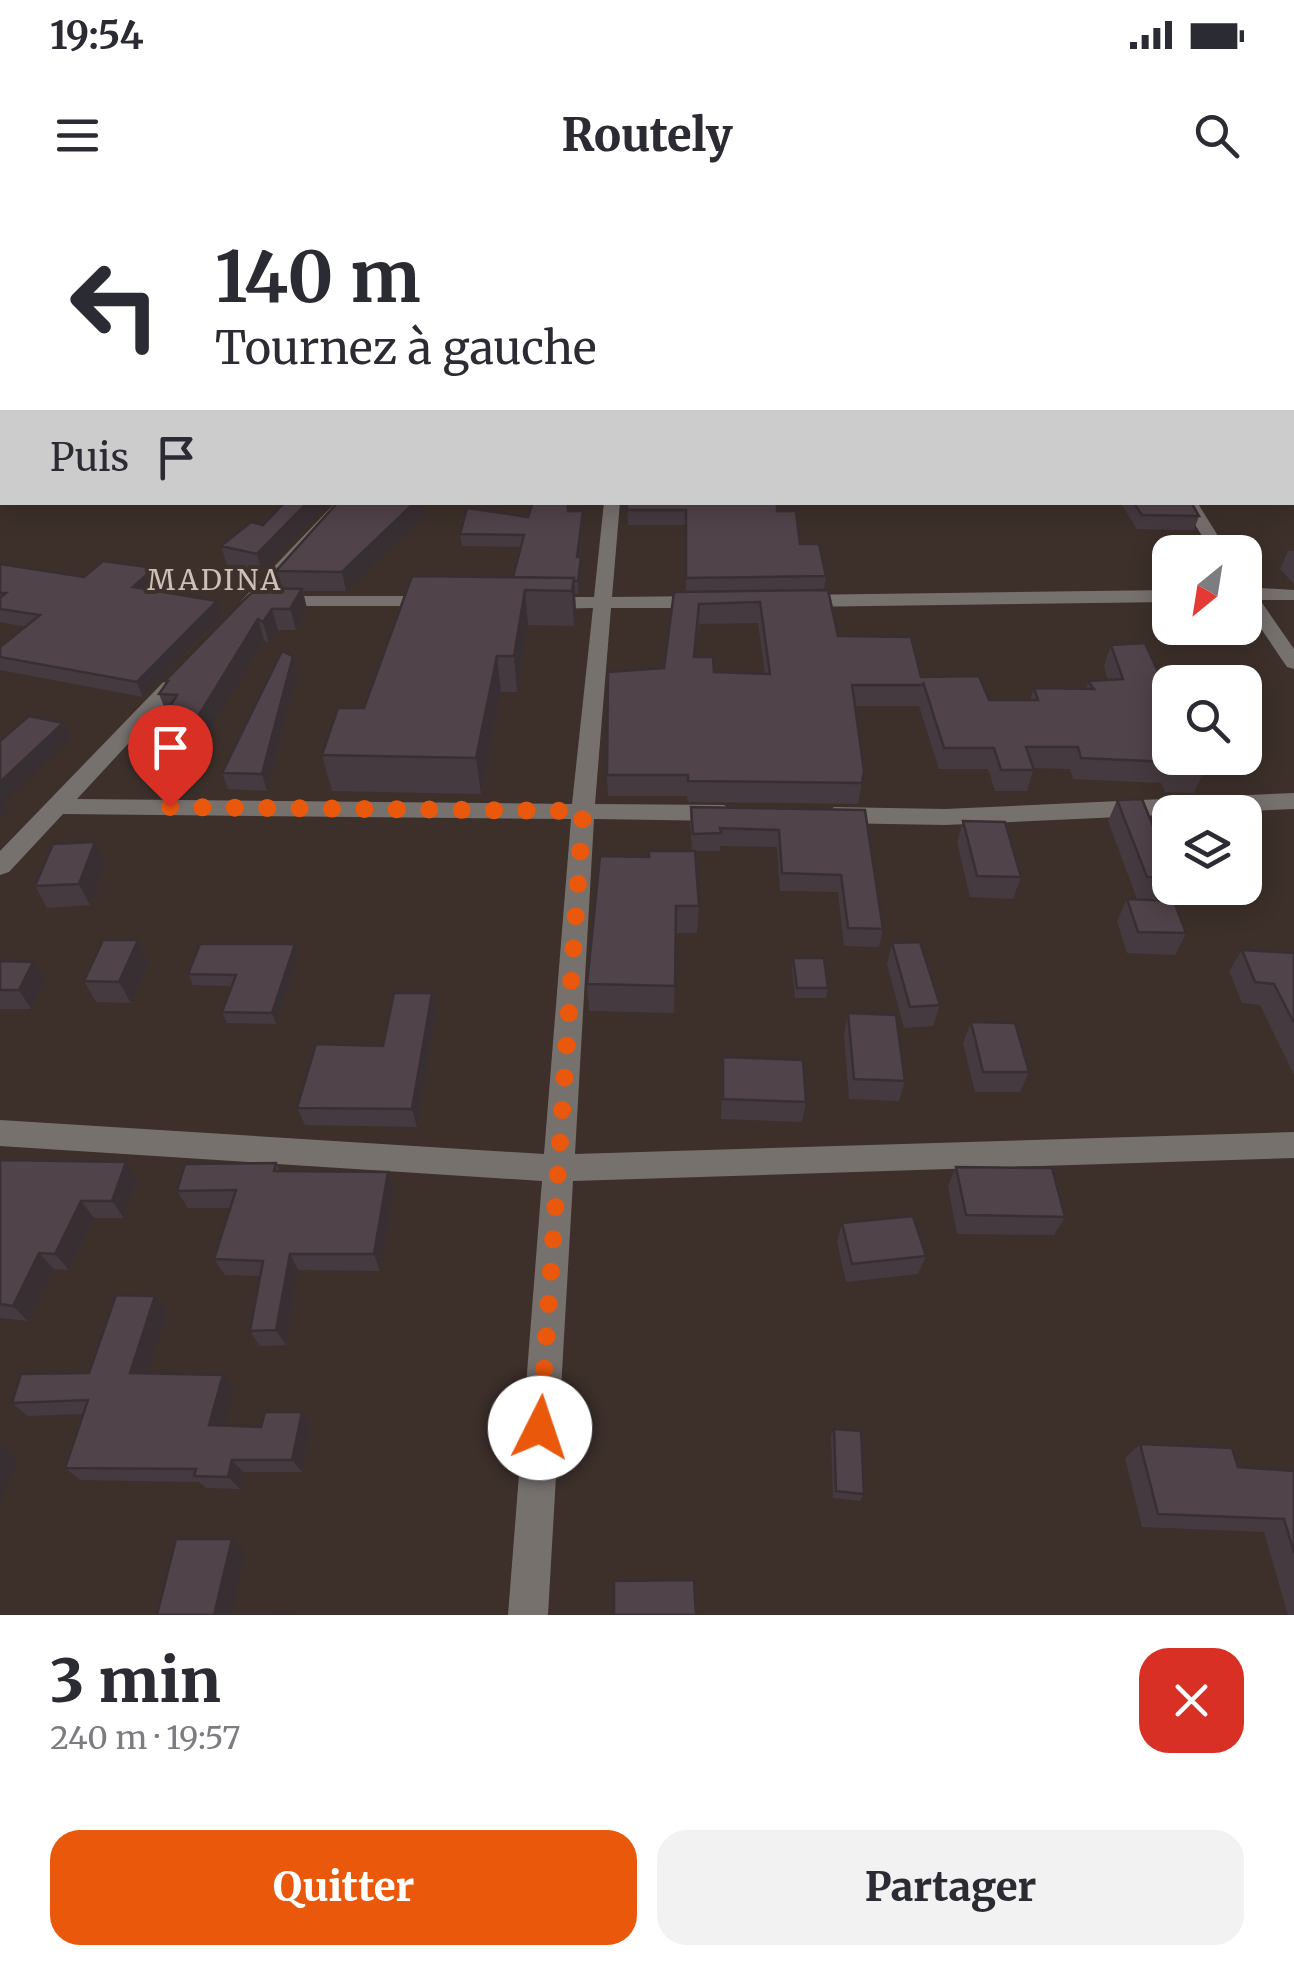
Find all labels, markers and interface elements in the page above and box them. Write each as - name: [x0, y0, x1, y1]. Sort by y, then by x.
- text: 19:54: [50, 12, 144, 59]
- text: Routely: [561, 107, 733, 163]
- icon: menu: [50, 108, 105, 163]
- icon: search: [1189, 108, 1244, 163]
- text: 140 m: [215, 233, 421, 321]
- icon: left: [50, 240, 180, 370]
- text: Tournez à gauche: [215, 320, 597, 376]
- icon: arrive: [149, 430, 204, 485]
- text: Puis: [50, 434, 129, 481]
- north arrow: [1152, 535, 1262, 645]
- map controls: [1152, 535, 1262, 905]
- district label: MADINA: [147, 562, 283, 598]
- button: search: [1152, 665, 1262, 775]
- pin: [128, 705, 213, 808]
- icon: arrive: [143, 720, 198, 775]
- button: layers: [1152, 795, 1262, 905]
- position arrow: [488, 1376, 592, 1480]
- text: 3 min: [50, 1643, 221, 1718]
- button: close: [1139, 1648, 1244, 1753]
- text: 240 m · 19:57: [50, 1718, 240, 1758]
- button: Quitter: [50, 1830, 637, 1945]
- button: Partager: [657, 1830, 1244, 1945]

